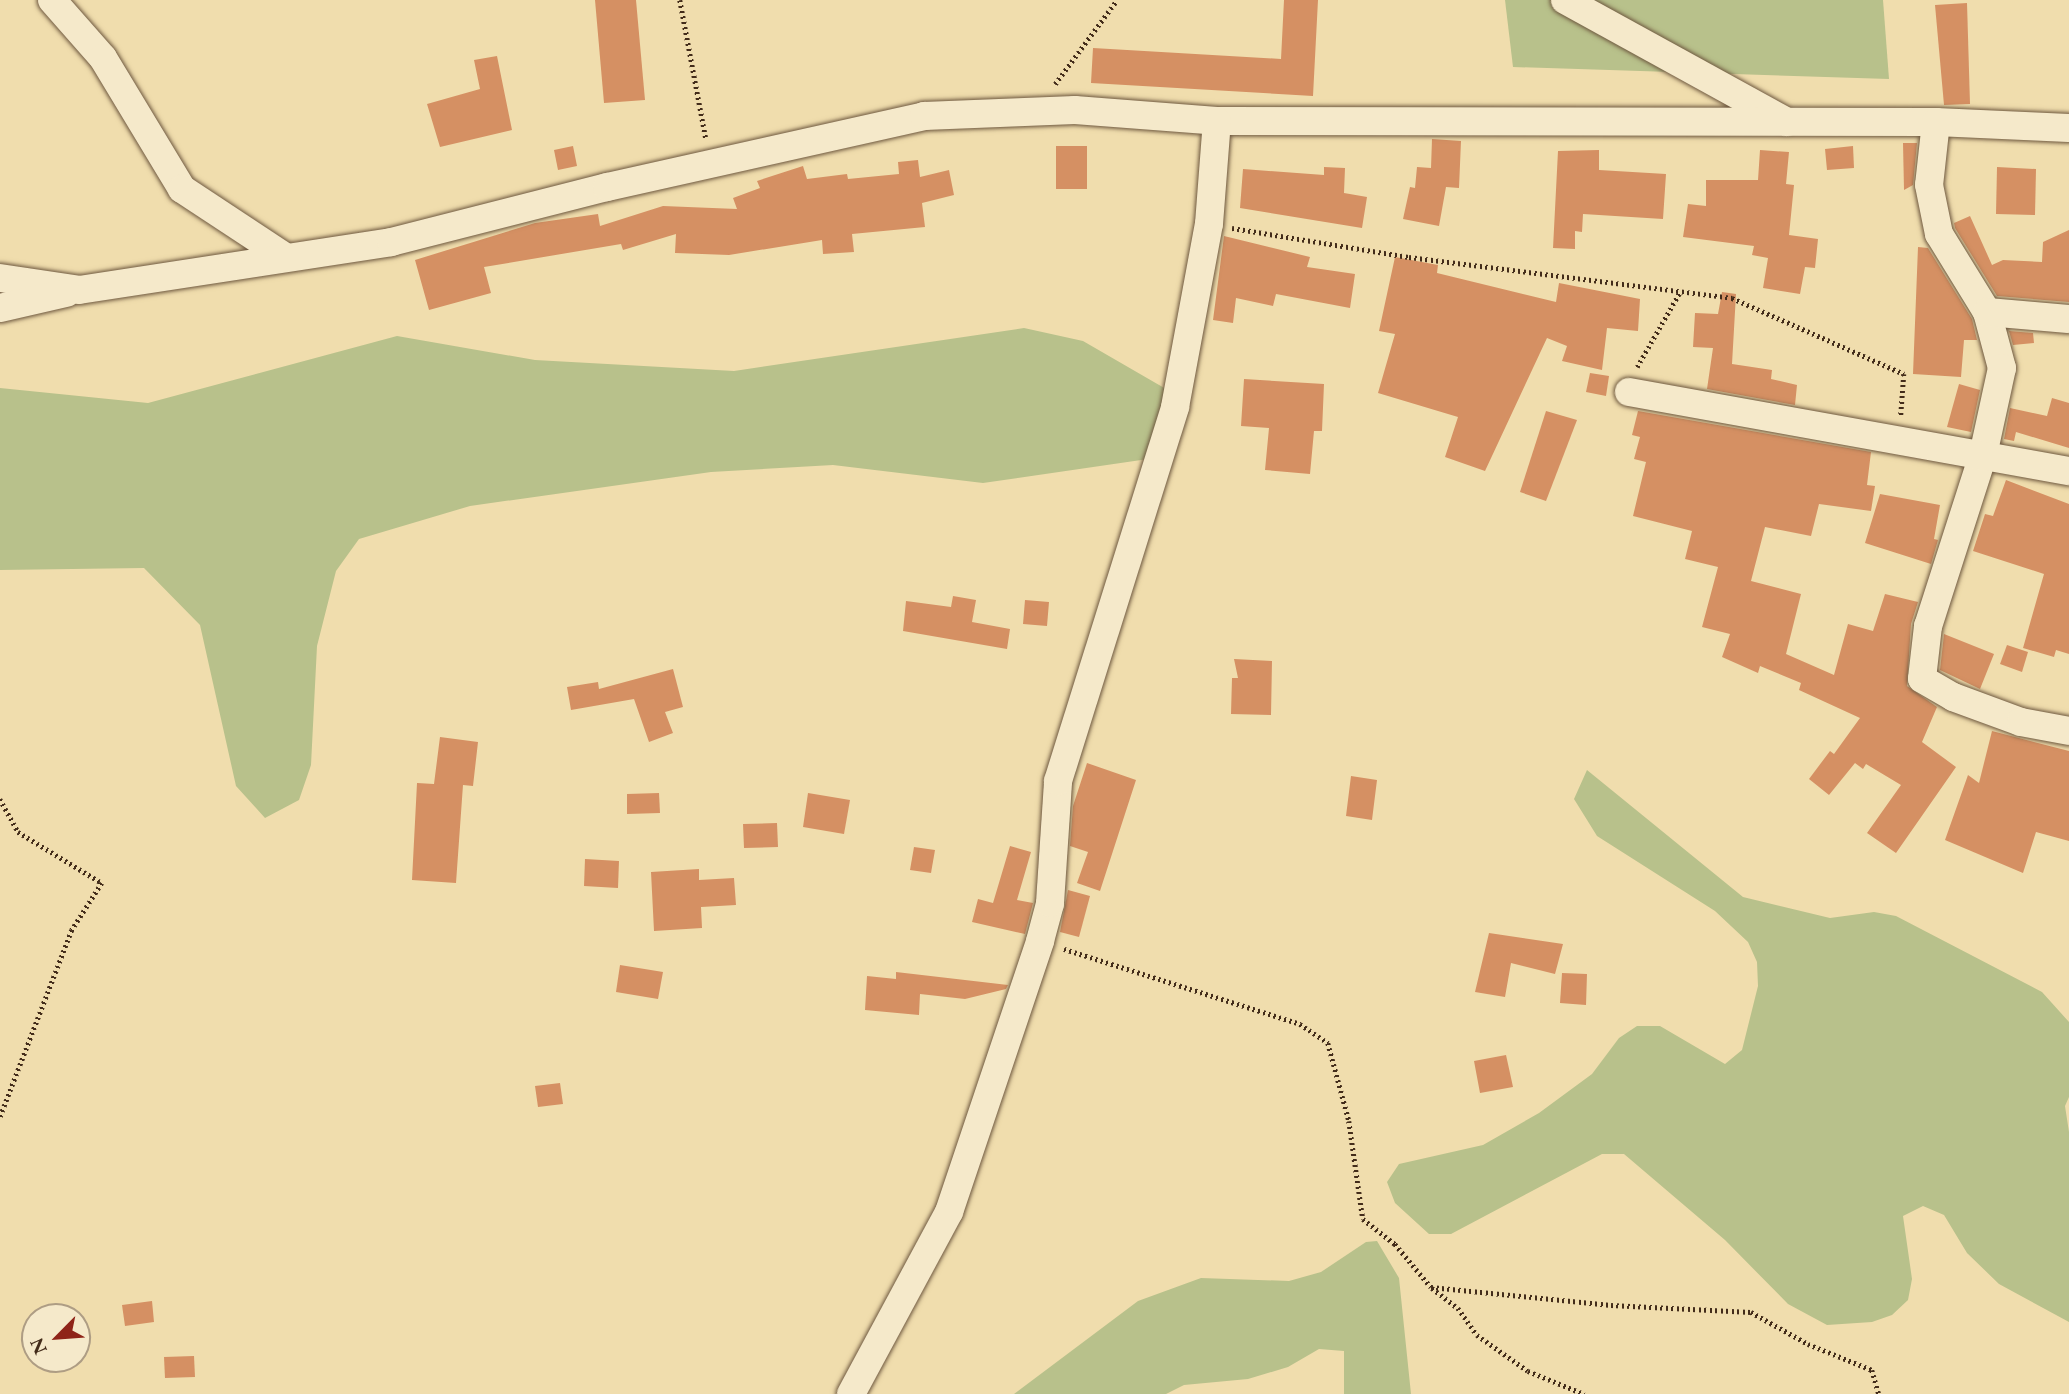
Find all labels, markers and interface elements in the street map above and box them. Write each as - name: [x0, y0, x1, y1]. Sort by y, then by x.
- north arrow: [21, 1303, 91, 1373]
- text: N: [24, 1334, 53, 1358]

